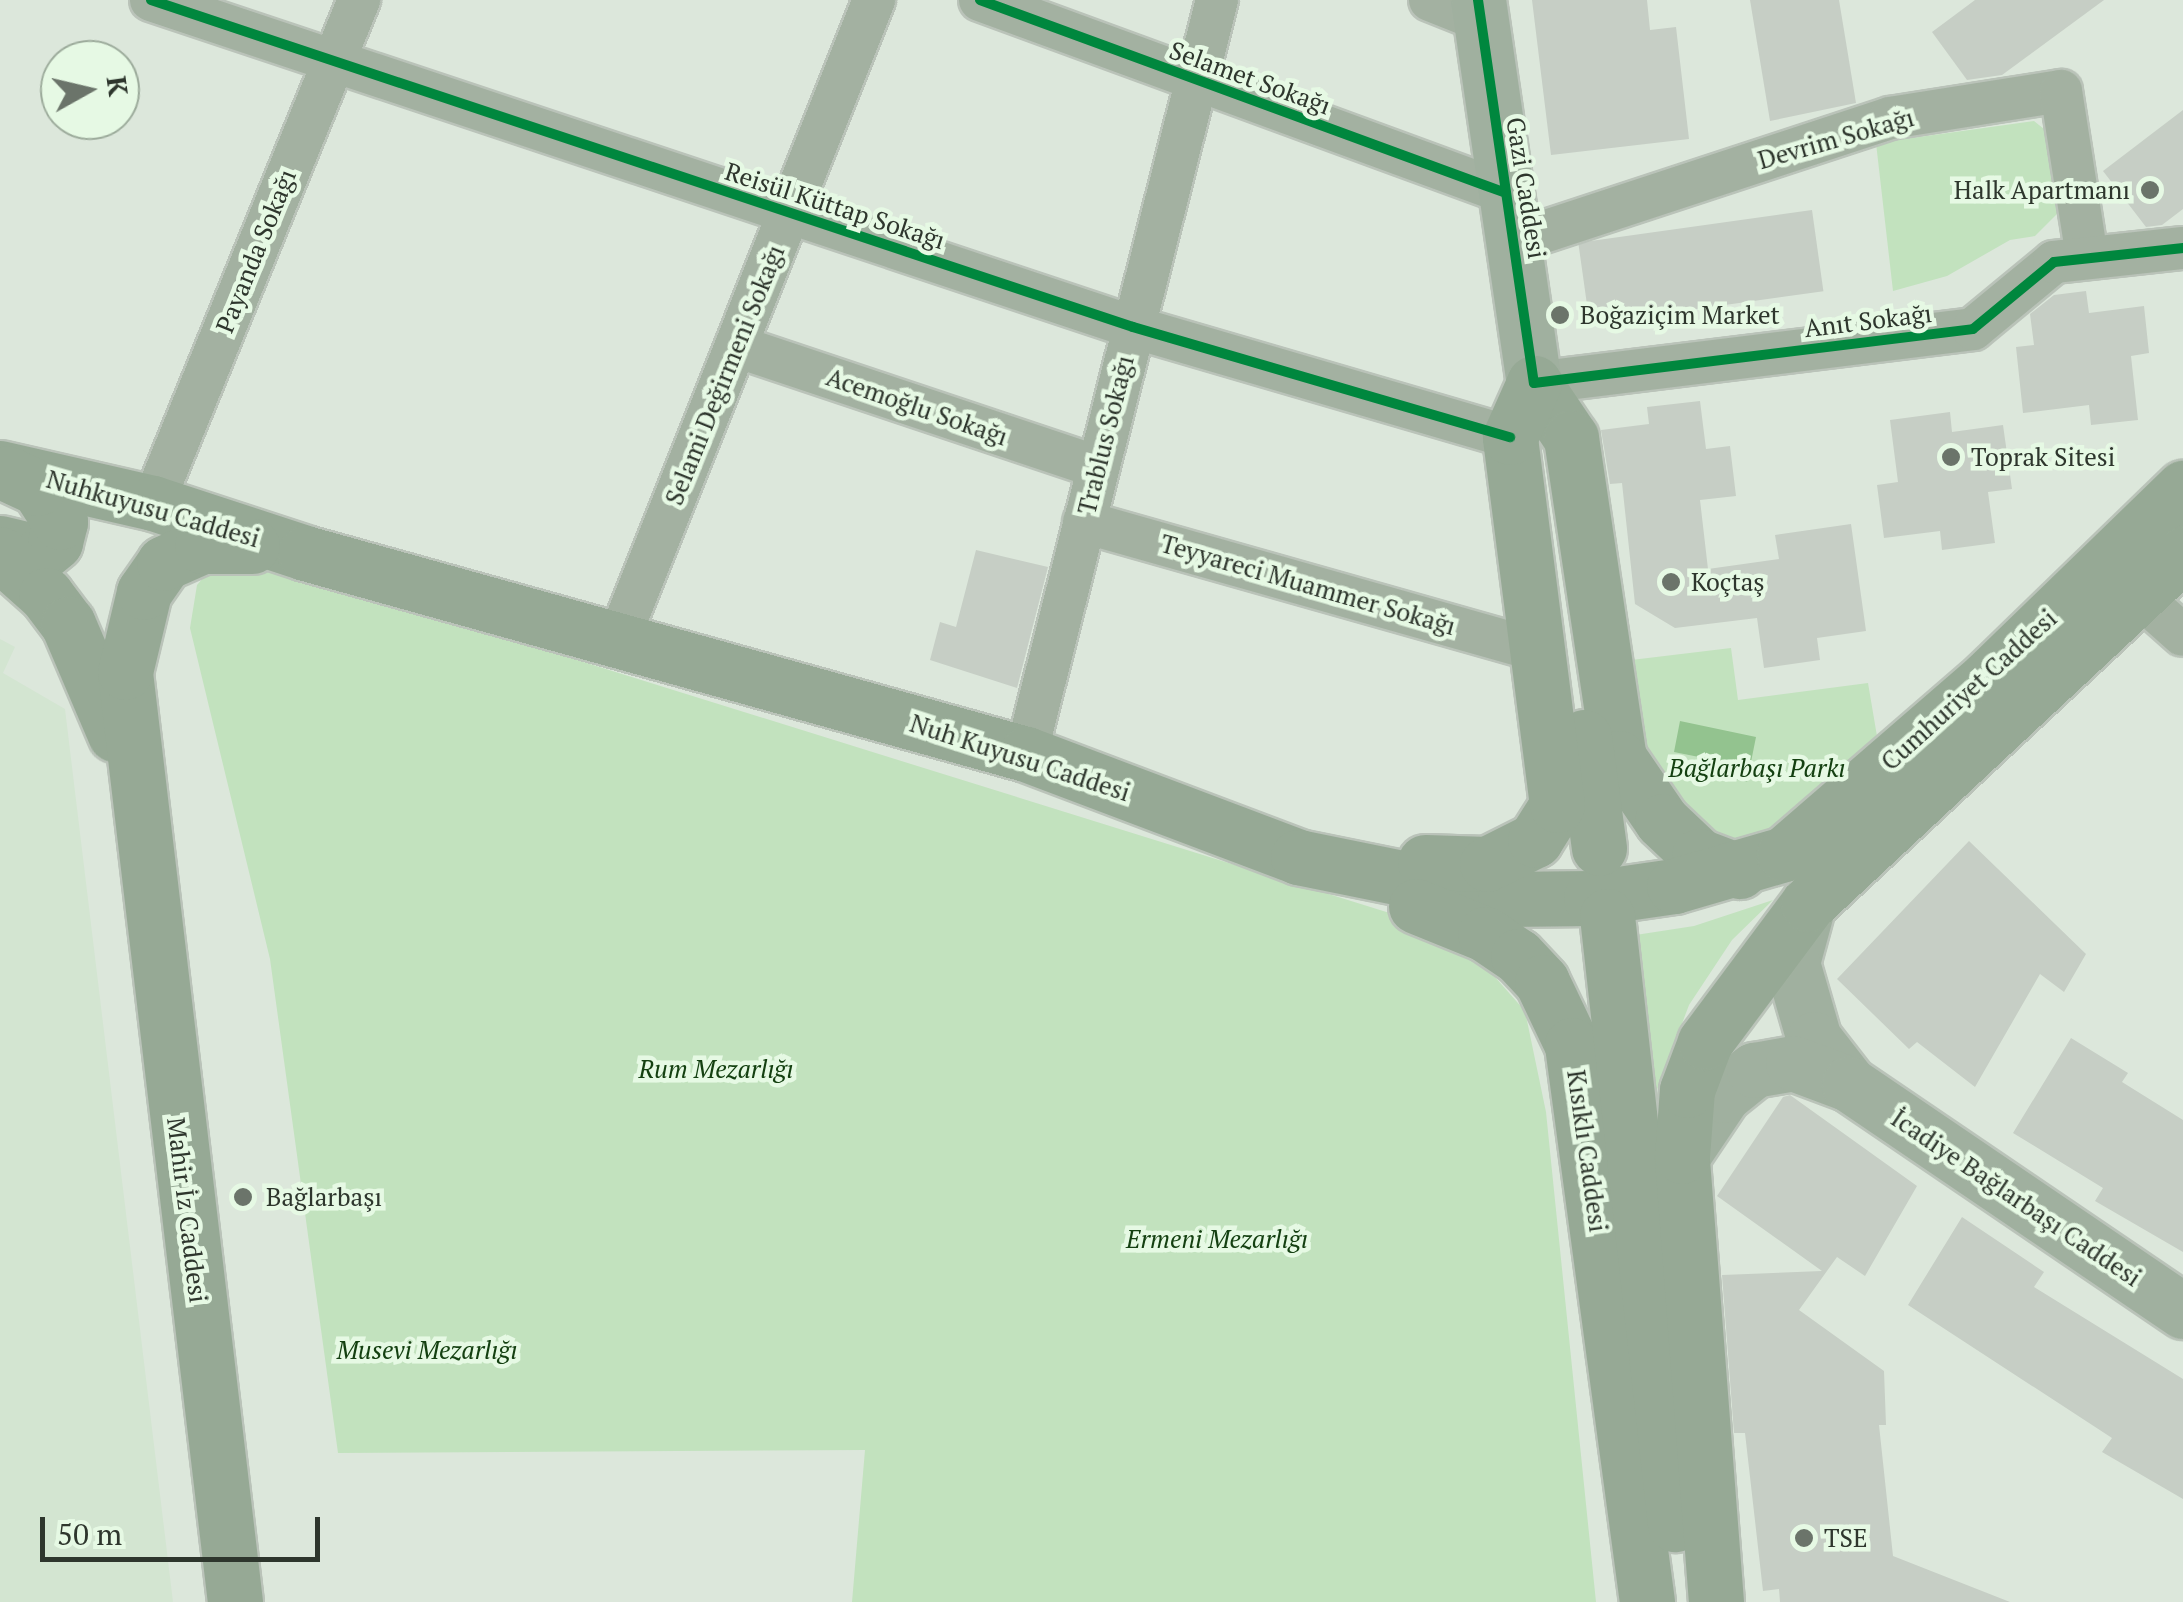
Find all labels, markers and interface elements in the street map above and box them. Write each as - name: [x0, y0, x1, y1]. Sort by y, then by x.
- street label: Selamet Sokağı: [1165, 35, 1335, 121]
- north arrow: [40, 40, 140, 140]
- text: K: [99, 74, 138, 98]
- street label: Devrim Sokağı: [1755, 102, 1917, 176]
- street label: Gazi Caddesi: [1500, 115, 1552, 261]
- street label: Reisül Küttap Sokağı: [721, 156, 949, 256]
- street label: Payanda Sokağı: [210, 165, 302, 337]
- place label: Halk Apartmanı: [1953, 175, 2130, 205]
- marker: Halk Apartmanı: [2139, 179, 2161, 201]
- street label: Selami Değirmeni Sokağı: [659, 241, 791, 509]
- street label: Anıt Sokağı: [1803, 298, 1933, 344]
- place label: Boğaziçim Market: [1580, 300, 1780, 330]
- marker: Boğaziçim Market: [1549, 304, 1571, 326]
- street label: Trablus Sokağı: [1072, 352, 1140, 518]
- street label: Acemoğlu Sokağı: [822, 362, 1012, 452]
- place label: Toprak Sitesi: [1971, 442, 2115, 472]
- marker: Toprak Sitesi: [1940, 446, 1962, 468]
- street label: Nuhkuyusu Caddesi: [43, 464, 263, 554]
- street label: Teyyareci Muammer Sokağı: [1157, 528, 1459, 642]
- place label: Koçtaş: [1691, 567, 1765, 597]
- marker: Koçtaş: [1660, 571, 1682, 593]
- street label: Cumhuriyet Caddesi: [1875, 603, 2063, 777]
- street label: Nuh Kuyusu Caddesi: [906, 708, 1134, 808]
- park label: Bağlarbaşı Parkı: [1669, 753, 1845, 783]
- park label: Rum Mezarlığı: [639, 1054, 793, 1084]
- street label: Kısıklı Caddesi: [1561, 1068, 1613, 1234]
- street label: İcadiye Bağlarbaşı Caddesi: [1885, 1103, 2147, 1293]
- street label: Mahir İz Caddesi: [161, 1116, 213, 1304]
- place label: Bağlarbaşı: [266, 1182, 382, 1212]
- marker: Bağlarbaşı: [230, 1184, 256, 1210]
- park label: Ermeni Mezarlığı: [1126, 1224, 1308, 1254]
- park label: Musevi Mezarlığı: [337, 1335, 517, 1365]
- scale bar: [45, 1497, 325, 1559]
- text: 50 m: [57, 1514, 122, 1554]
- place label: TSE: [1824, 1523, 1867, 1553]
- marker: TSE: [1793, 1527, 1815, 1549]

